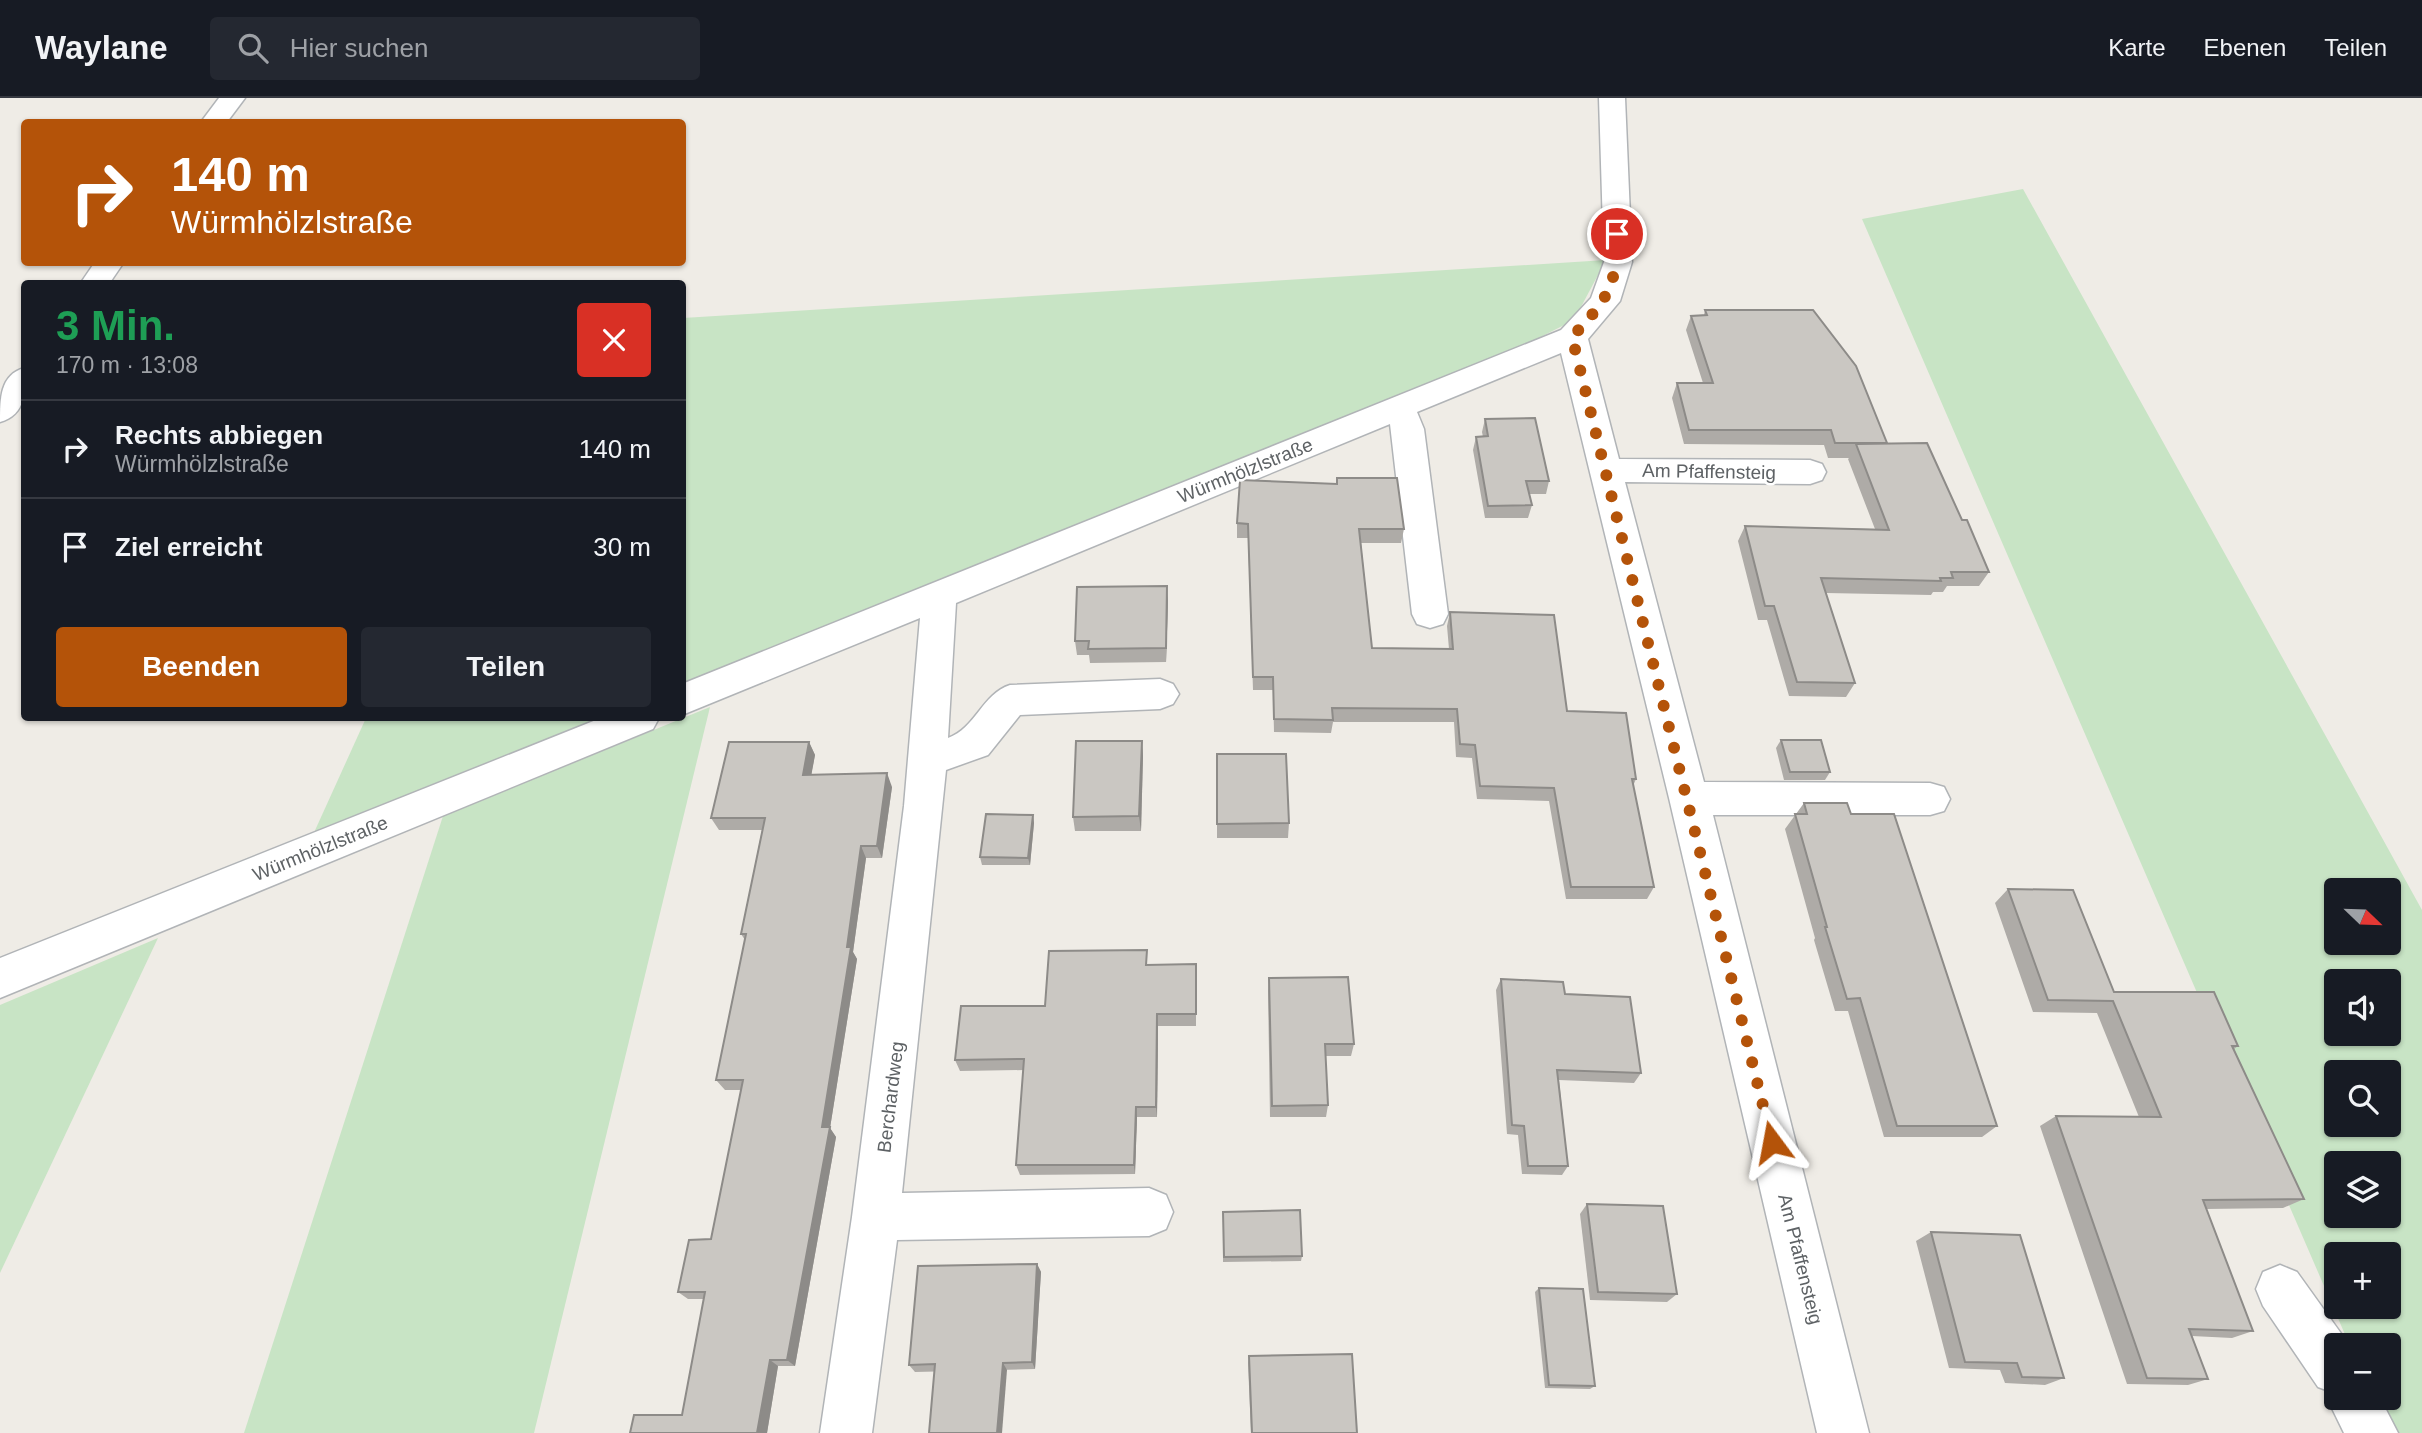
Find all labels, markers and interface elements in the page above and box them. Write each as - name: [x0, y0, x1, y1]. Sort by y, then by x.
- search box: [210, 17, 700, 80]
- text: Waylane: [35, 29, 168, 66]
- icon: search: [234, 29, 272, 67]
- text: Hier suchen: [290, 33, 428, 63]
- text: Karte: [2108, 34, 2166, 61]
- text: Ebenen: [2204, 34, 2286, 61]
- text: Teilen: [2324, 34, 2387, 61]
- icon: right: [56, 147, 147, 238]
- text: 140 m: [171, 147, 310, 201]
- text: Würmhölzlstraße: [171, 204, 413, 240]
- pin: [1587, 204, 1647, 264]
- icon: arrive: [1598, 215, 1636, 253]
- text: 3 Min.: [56, 302, 175, 349]
- button: close: [577, 303, 651, 377]
- text: 170 m · 13:08: [56, 352, 198, 378]
- text: Rechts abbiegen: [115, 420, 323, 450]
- icon: right: [56, 430, 94, 468]
- text: 140 m: [579, 434, 651, 464]
- street label: Würmhölzlstraße: [1175, 434, 1316, 507]
- text: Würmhölzlstraße: [115, 451, 289, 477]
- street label: Am Pfaffensteig: [1642, 460, 1776, 483]
- icon: arrive: [56, 528, 94, 566]
- text: Ziel erreicht: [115, 532, 262, 562]
- text: 30 m: [593, 532, 651, 562]
- button: Beenden: [56, 627, 347, 707]
- button: Teilen: [361, 627, 651, 707]
- street label: Würmhölzlstraße: [250, 812, 391, 885]
- north arrow: [2324, 878, 2401, 956]
- map controls: [2324, 878, 2401, 1410]
- button: sound: [2324, 969, 2401, 1046]
- street label: Berchardweg: [873, 1040, 908, 1154]
- button: search: [2324, 1060, 2401, 1137]
- position arrow: [1735, 1105, 1809, 1179]
- button: layers: [2324, 1151, 2401, 1228]
- street label: Am Pfaffensteig: [1774, 1192, 1827, 1327]
- button: +: [2324, 1242, 2401, 1319]
- button: −: [2324, 1333, 2401, 1410]

